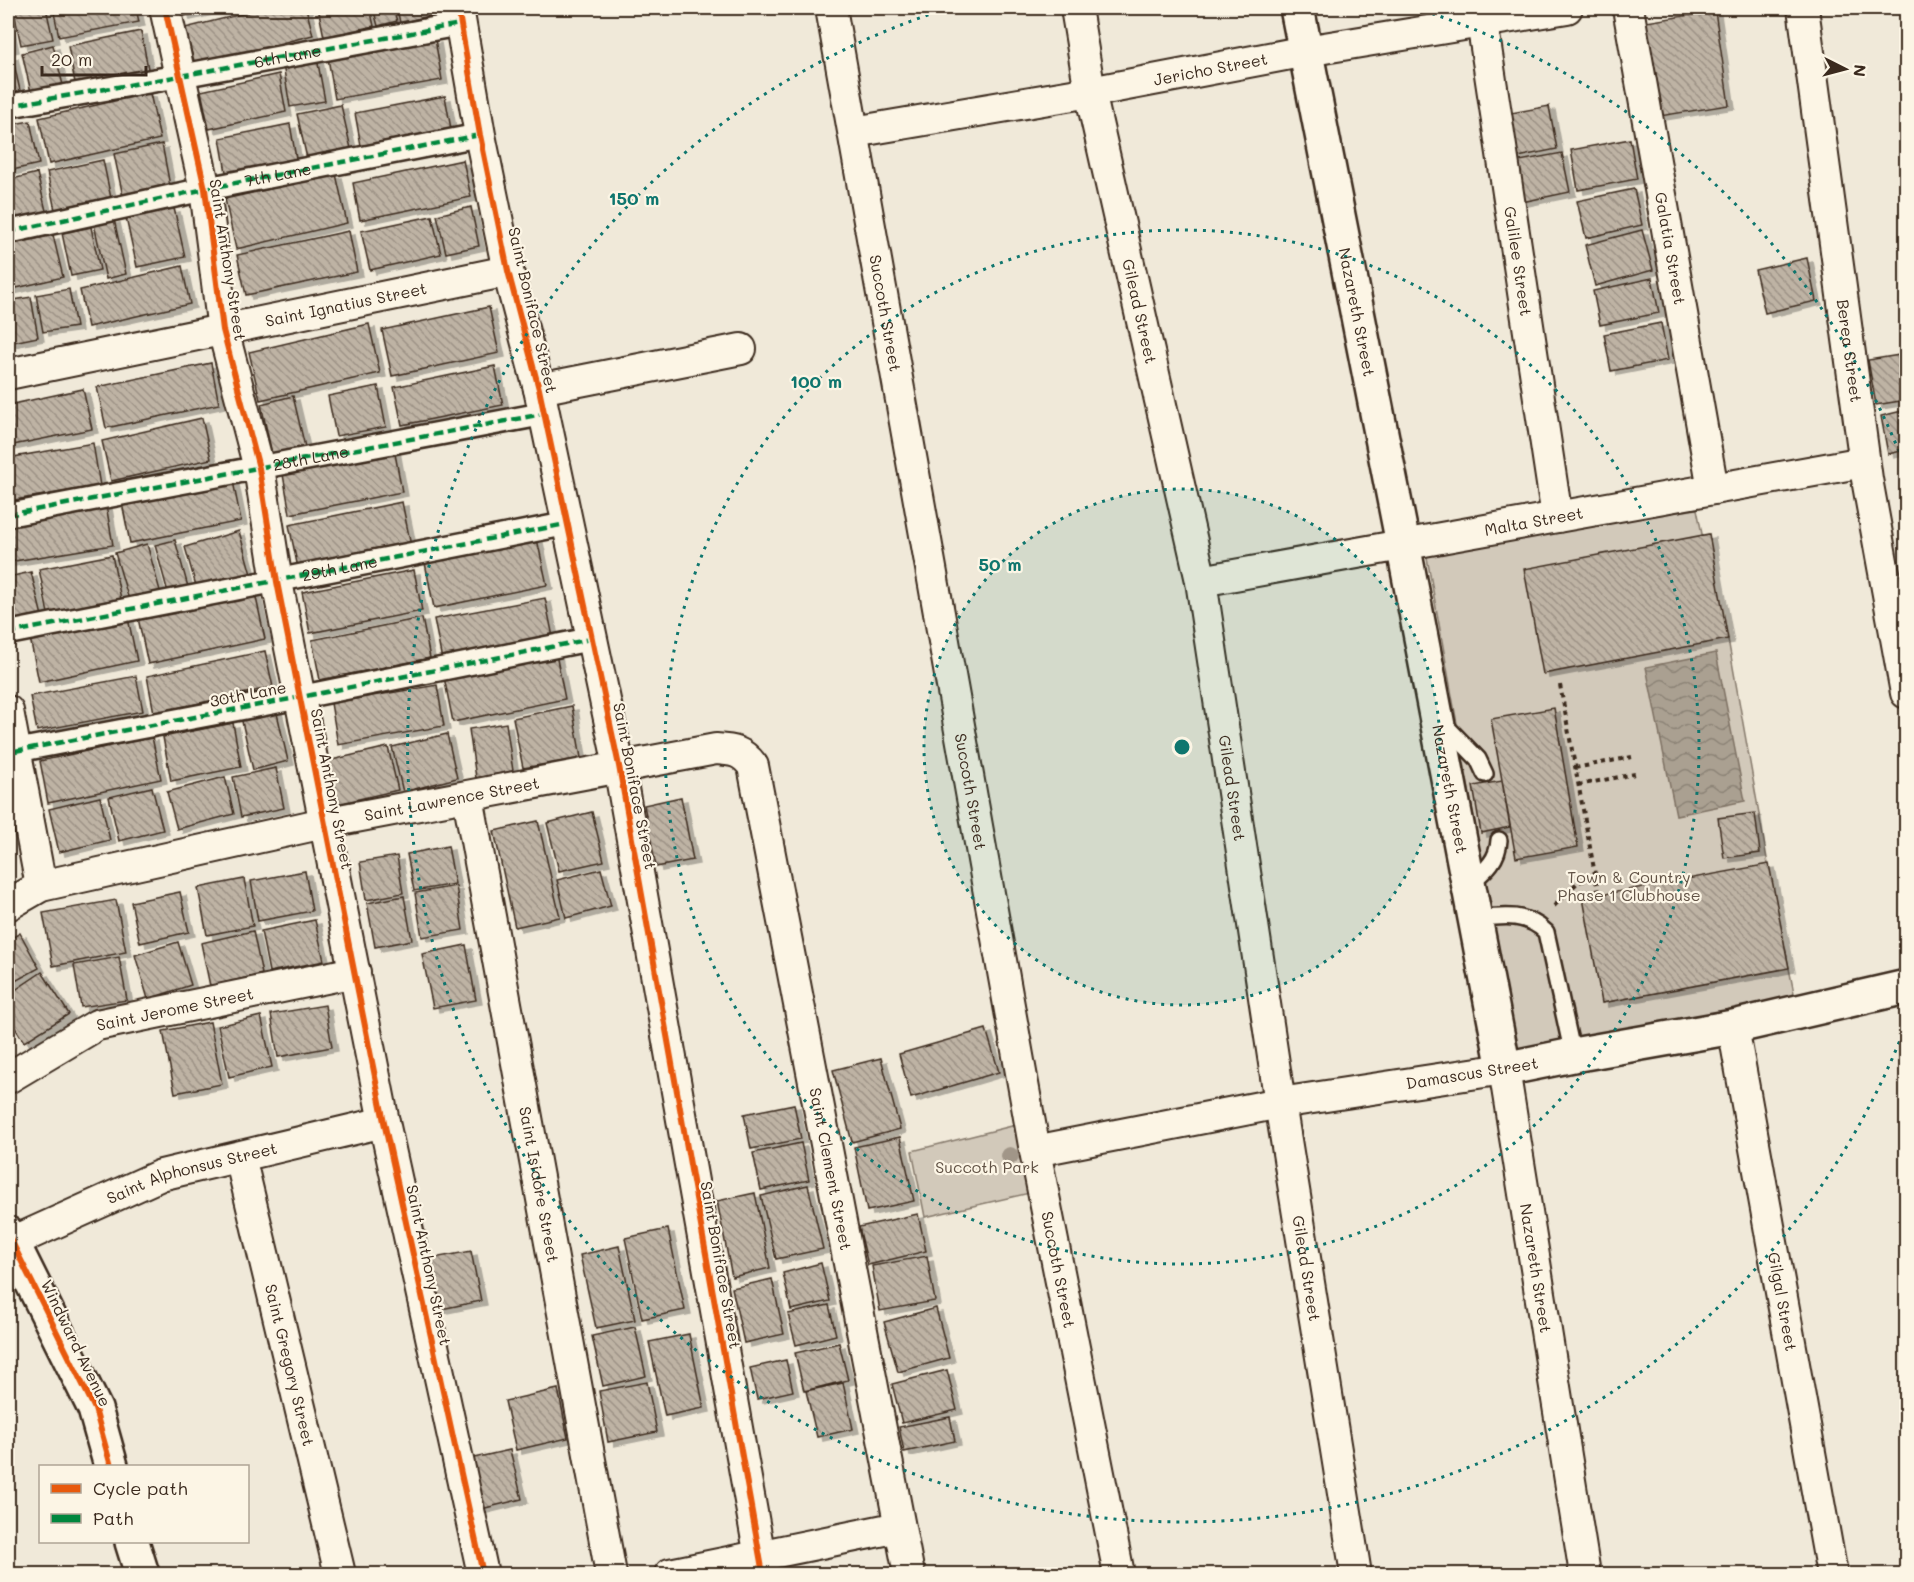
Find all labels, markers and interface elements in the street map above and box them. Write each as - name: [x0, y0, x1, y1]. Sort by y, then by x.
- scale bar: [42, 39, 146, 77]
- street label: 6th Lane: [252, 39, 323, 72]
- north arrow: [1815, 39, 1875, 99]
- text: 20 m: [51, 47, 92, 71]
- street label: Jericho Street: [1152, 48, 1269, 90]
- text: N: [1849, 63, 1871, 78]
- street label: 7th Lane: [243, 157, 313, 191]
- street label: Saint Anthony Street: [205, 177, 252, 342]
- text: 150 m: [609, 186, 659, 210]
- street label: Galatia Street: [1651, 190, 1691, 306]
- street label: Galilee Street: [1500, 205, 1537, 317]
- street label: Saint Boniface Street: [504, 225, 563, 395]
- street label: Nazareth Street: [1335, 246, 1381, 378]
- street label: Succoth Street: [865, 253, 907, 373]
- street label: Gilead Street: [1118, 257, 1162, 366]
- street label: Saint Ignatius Street: [263, 277, 429, 331]
- street label: Berea Street: [1833, 298, 1867, 404]
- text: 100 m: [790, 369, 842, 393]
- street label: 28th Lane: [271, 440, 350, 475]
- street label: Malta Street: [1483, 502, 1585, 540]
- street label: 29th Lane: [300, 550, 379, 585]
- text: 50 m: [979, 552, 1021, 576]
- street label: 30th Lane: [208, 676, 288, 711]
- street label: Saint Boniface Street: [609, 701, 662, 871]
- street label: Saint Anthony Street: [307, 707, 358, 871]
- street label: Nazareth Street: [1428, 723, 1473, 855]
- street label: Succoth Street: [951, 731, 992, 852]
- street label: Gilead Street: [1214, 734, 1251, 842]
- centre of rings: [1172, 737, 1192, 757]
- street label: Saint Lawrence Street: [362, 772, 541, 825]
- park label: Town & Country Phase 1 Clubhouse: [1557, 866, 1701, 905]
- street label: Saint Jerome Street: [94, 982, 255, 1035]
- street label: Damascus Street: [1404, 1052, 1539, 1093]
- street label: Saint Clement Street: [805, 1086, 857, 1252]
- street label: Saint Isidore Street: [515, 1105, 564, 1264]
- street label: Saint Alphonsus Street: [103, 1137, 279, 1208]
- park label: Succoth Park: [935, 1156, 1039, 1177]
- street label: Saint Boniface Street: [696, 1180, 747, 1350]
- street label: Saint Anthony Street: [402, 1183, 457, 1347]
- street label: Nazareth Street: [1516, 1202, 1557, 1334]
- street label: Succoth Street: [1037, 1209, 1081, 1330]
- street label: Gilead Street: [1288, 1214, 1326, 1323]
- street label: Gilgal Street: [1764, 1250, 1802, 1353]
- street label: Windward Avenue: [37, 1276, 116, 1410]
- street label: Saint Gregory Street: [261, 1282, 320, 1448]
- legend: [39, 1465, 249, 1543]
- text: Cycle path: [93, 1476, 188, 1500]
- text: Path: [93, 1506, 133, 1530]

